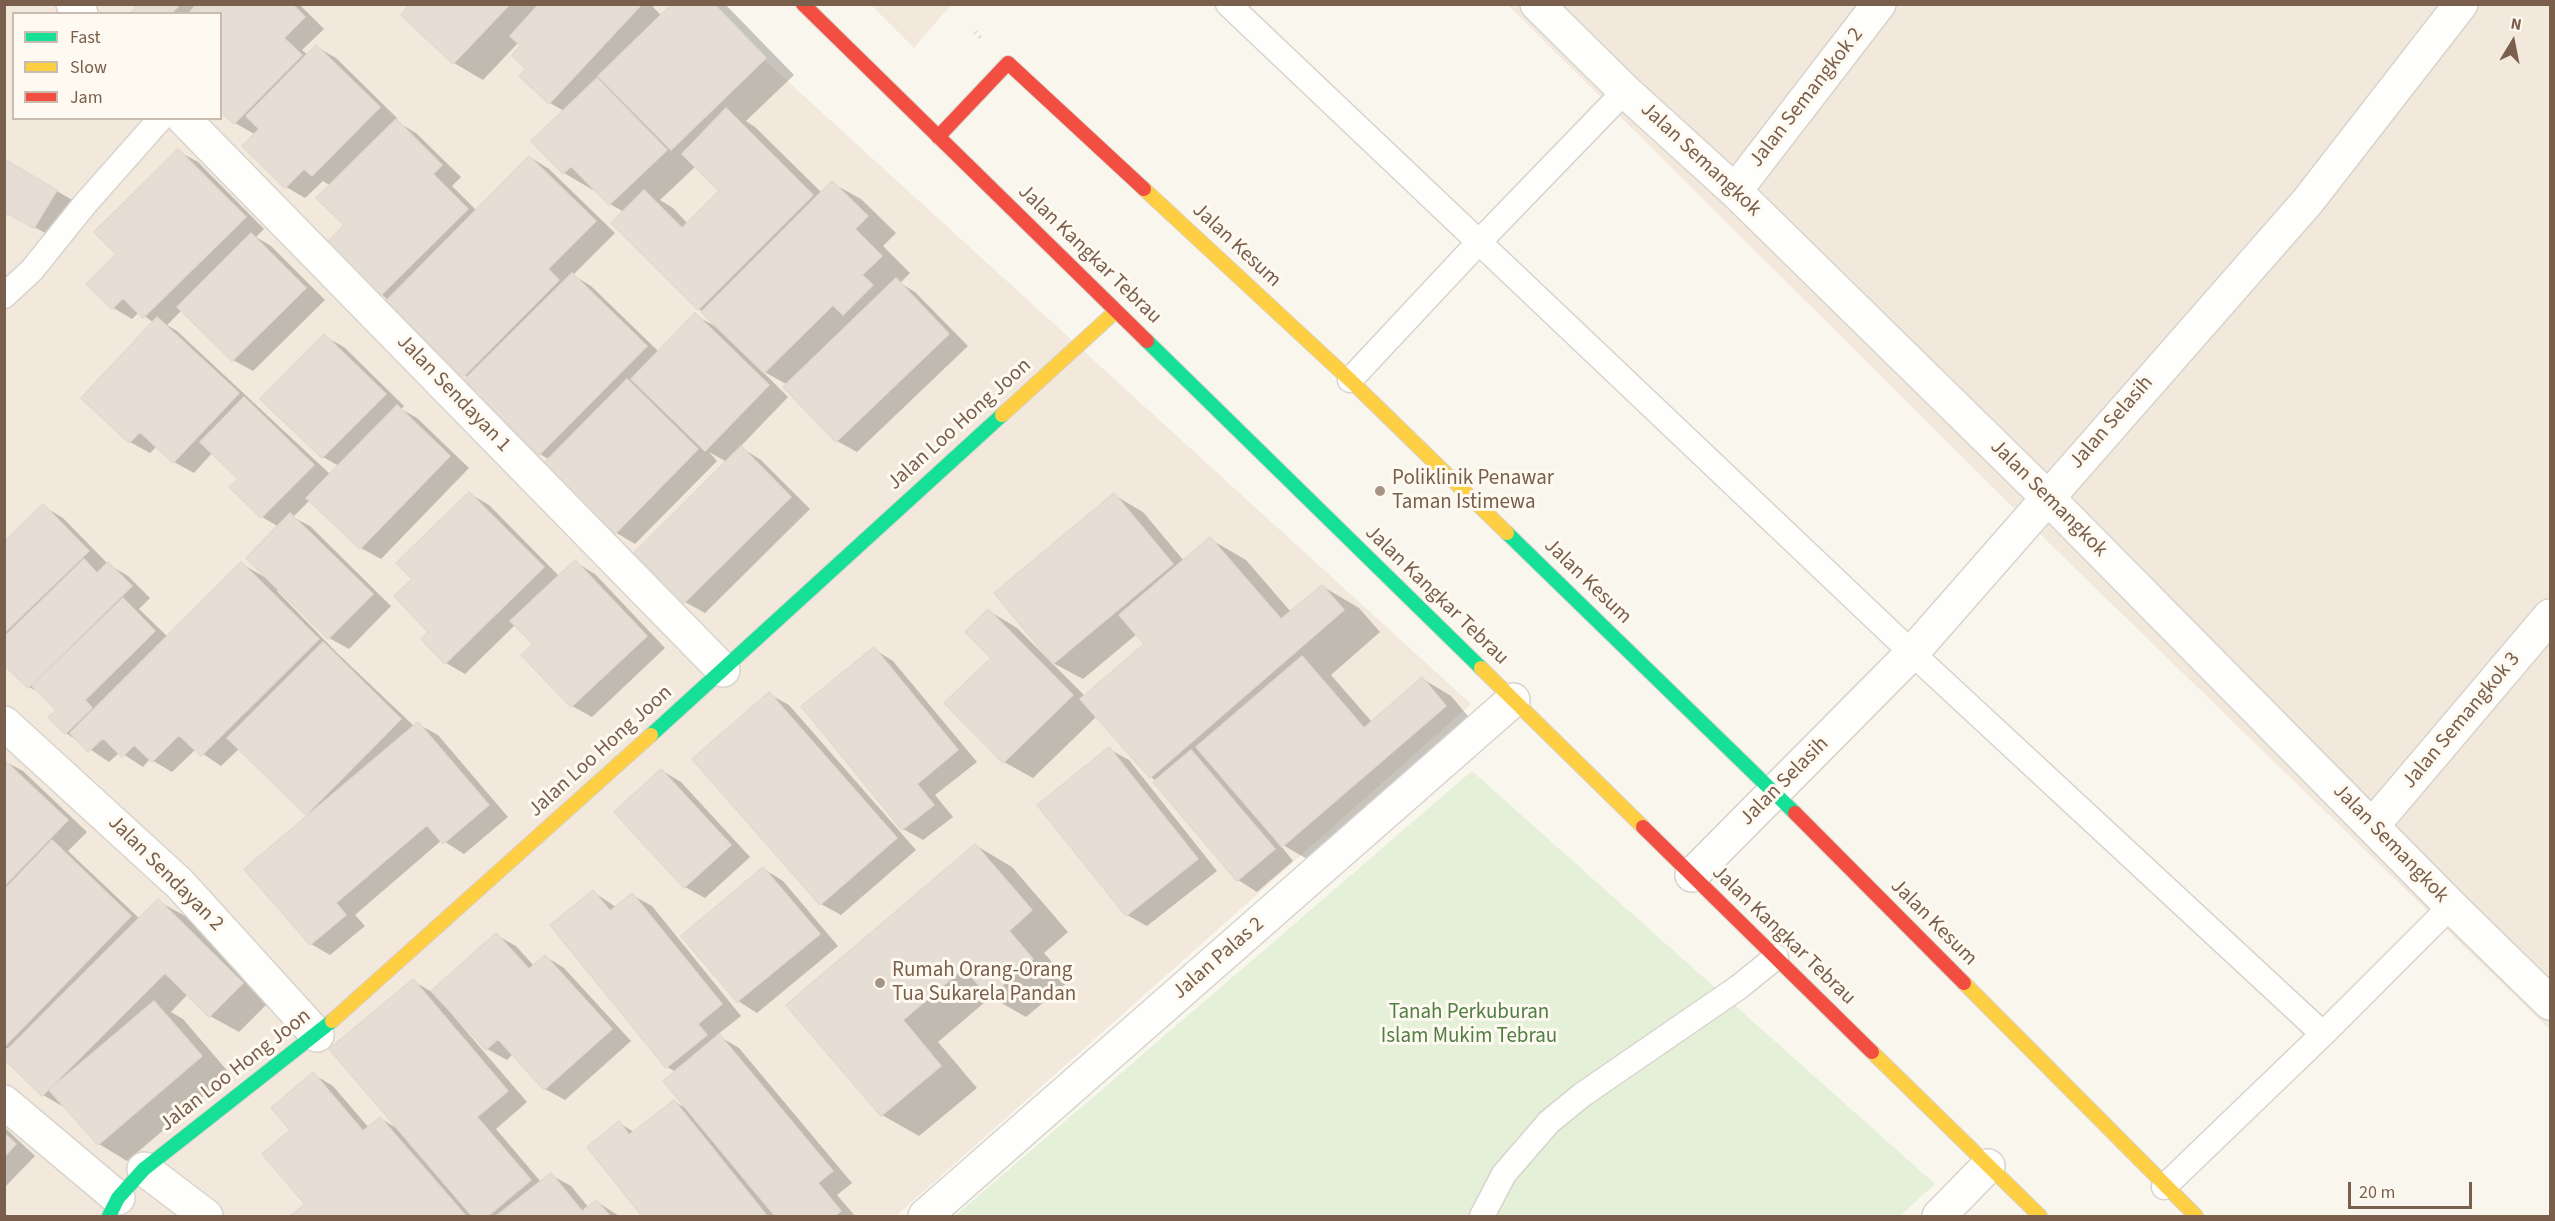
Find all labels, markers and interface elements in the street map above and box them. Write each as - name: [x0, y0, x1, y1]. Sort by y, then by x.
- legend: [12, 12, 222, 120]
- north arrow: [2483, 12, 2543, 72]
- text: N: [2509, 13, 2523, 36]
- street label: Jalan Semangkok 2: [1745, 23, 1869, 173]
- text: Fast: [70, 25, 101, 50]
- text: Slow: [70, 55, 107, 80]
- text: Jam: [70, 85, 103, 110]
- street label: Jalan Semangkok: [1634, 98, 1766, 222]
- street label: Jalan Kangkar Tebrau: [1012, 180, 1166, 330]
- street label: Jalan Kesum: [1186, 198, 1286, 294]
- street label: Jalan Sendayan 1: [391, 330, 515, 458]
- street label: Jalan Loo Hong Joon: [883, 354, 1037, 496]
- street label: Jalan Selasih: [2065, 371, 2159, 475]
- street label: Jalan Semangkok: [1984, 435, 2112, 563]
- place label: Poliklinik Penawar Taman Istimewa: [1392, 466, 1554, 516]
- marker: Poliklinik Penawar Taman Istimewa: [1373, 484, 1387, 498]
- street label: Jalan Kangkar Tebrau: [1359, 521, 1513, 671]
- street label: Jalan Kesum: [1538, 534, 1636, 630]
- street label: Jalan Semangkok 3: [2398, 648, 2526, 794]
- street label: Jalan Loo Hong Joon: [524, 681, 678, 823]
- street label: Jalan Selasih: [1735, 732, 1835, 832]
- street label: Jalan Semangkok: [2327, 779, 2453, 909]
- street label: Jalan Sendayan 2: [102, 811, 228, 937]
- street label: Jalan Kangkar Tebrau: [1706, 861, 1860, 1011]
- street label: Jalan Kesum: [1884, 874, 1982, 972]
- street label: Jalan Palas 2: [1168, 912, 1270, 1006]
- place label: Rumah Orang-Orang Tua Sukarela Pandan: [892, 958, 1076, 1008]
- marker: Rumah Orang-Orang Tua Sukarela Pandan: [873, 976, 887, 990]
- park label: Tanah Perkuburan Islam Mukim Tebrau: [1381, 1000, 1557, 1050]
- street label: Jalan Loo Hong Joon: [155, 1004, 317, 1138]
- scale bar: [2351, 1170, 2476, 1208]
- text: 20 m: [2359, 1180, 2395, 1205]

